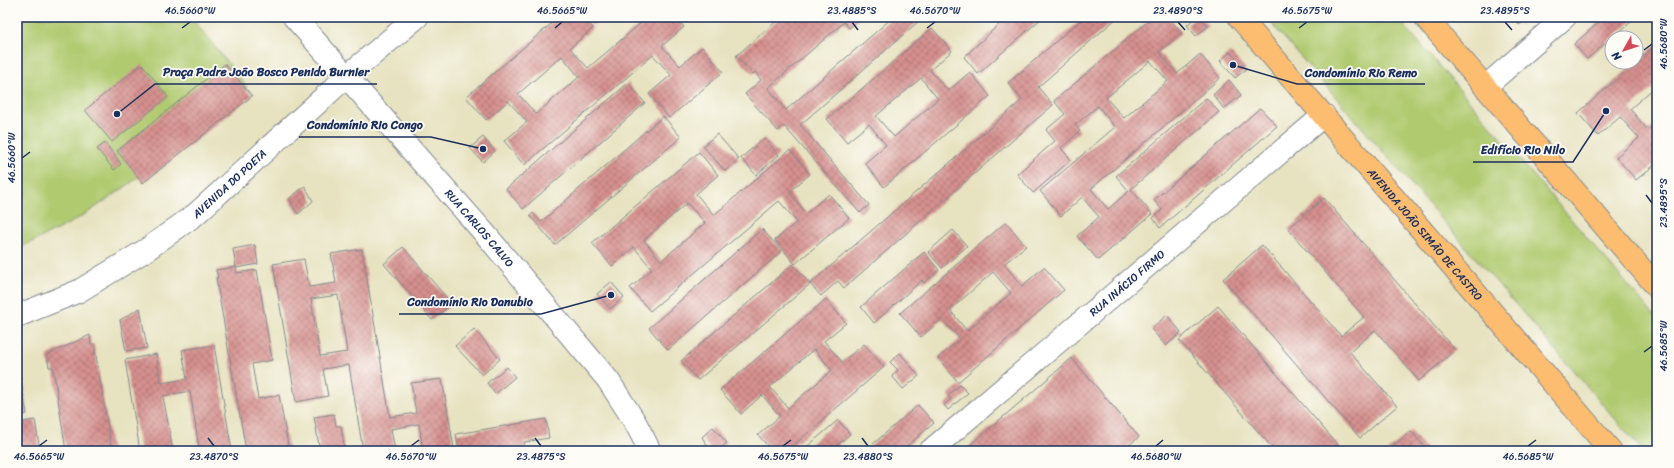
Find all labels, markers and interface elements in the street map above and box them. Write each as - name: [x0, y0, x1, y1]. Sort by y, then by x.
- text: 46.5660°W: [165, 2, 216, 20]
- text: 46.5665°W: [537, 2, 588, 20]
- text: 23.4885°S: [827, 2, 877, 20]
- text: 46.5670°W: [910, 2, 961, 20]
- text: 23.4890°S: [1153, 2, 1204, 20]
- text: 46.5675°W: [1282, 2, 1333, 20]
- text: 23.4895°S: [1480, 2, 1530, 20]
- text: 46.5680°W: [1655, 18, 1673, 70]
- north arrow: [1604, 30, 1644, 70]
- text: N: [1607, 47, 1627, 66]
- callout: Praça Padre João Bosco Penido Burnier: [155, 60, 377, 84]
- callout: Condomínio Rio Remo: [1297, 60, 1425, 84]
- text: Praça Padre João Bosco Penido Burnier: [163, 61, 370, 83]
- text: Condomínio Rio Remo: [1304, 62, 1418, 84]
- callout: Condomínio Rio Congo: [299, 113, 431, 137]
- text: Condomínio Rio Congo: [306, 114, 424, 136]
- text: 46.5660°W: [3, 132, 21, 183]
- callout: Edifício Rio Nilo: [1473, 138, 1573, 162]
- text: Edifício Rio Nilo: [1481, 139, 1566, 161]
- street label: AVENIDA DO POETA: [187, 145, 271, 223]
- street label: AVENIDA JOÃO SIMÃO DE CASTRO: [1362, 163, 1488, 305]
- text: 23.4895°S: [1655, 178, 1673, 228]
- street label: RUA CARLOS CALVO: [440, 185, 519, 272]
- street label: RUA INÁCIO FIRMO: [1085, 245, 1169, 321]
- callout: Condomínio Rio Danubio: [399, 290, 541, 314]
- text: Condomínio Rio Danubio: [406, 291, 534, 313]
- text: 46.5685°W: [1655, 320, 1673, 371]
- text: 46.5665°W: [14, 448, 65, 466]
- text: 23.4870°S: [189, 448, 239, 466]
- text: 46.5670°W: [386, 448, 437, 466]
- text: 23.4875°S: [517, 448, 566, 466]
- text: 46.5675°W: [758, 448, 809, 466]
- text: 23.4880°S: [843, 448, 893, 466]
- text: 46.5680°W: [1130, 448, 1182, 466]
- text: 46.5685°W: [1503, 448, 1554, 466]

